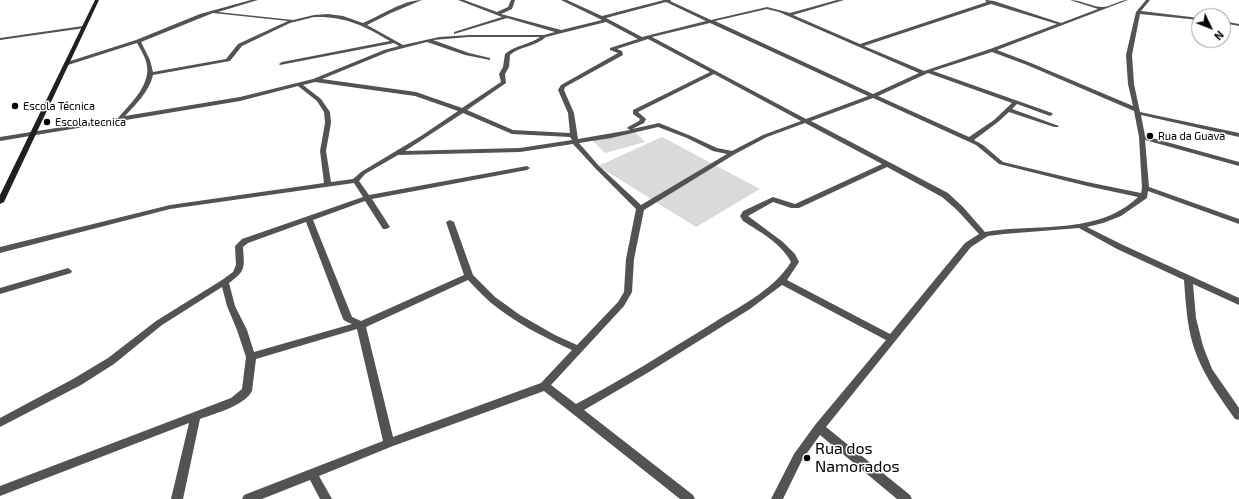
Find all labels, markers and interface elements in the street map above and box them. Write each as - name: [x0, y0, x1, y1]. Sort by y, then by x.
- north arrow: [1191, 8, 1231, 48]
- text: N: [1212, 28, 1227, 43]
- place label: Escola Técnica: [23, 99, 95, 113]
- marker: Escola Técnica: [10, 101, 20, 111]
- place label: Escola tecnica: [55, 115, 126, 129]
- marker: Escola tecnica: [42, 117, 52, 127]
- place label: Rua da Guava: [1158, 129, 1225, 143]
- marker: Rua da Guava: [1145, 131, 1155, 141]
- place label: Rua dos Namorados: [815, 439, 900, 477]
- marker: Rua dos Namorados: [802, 453, 812, 463]

